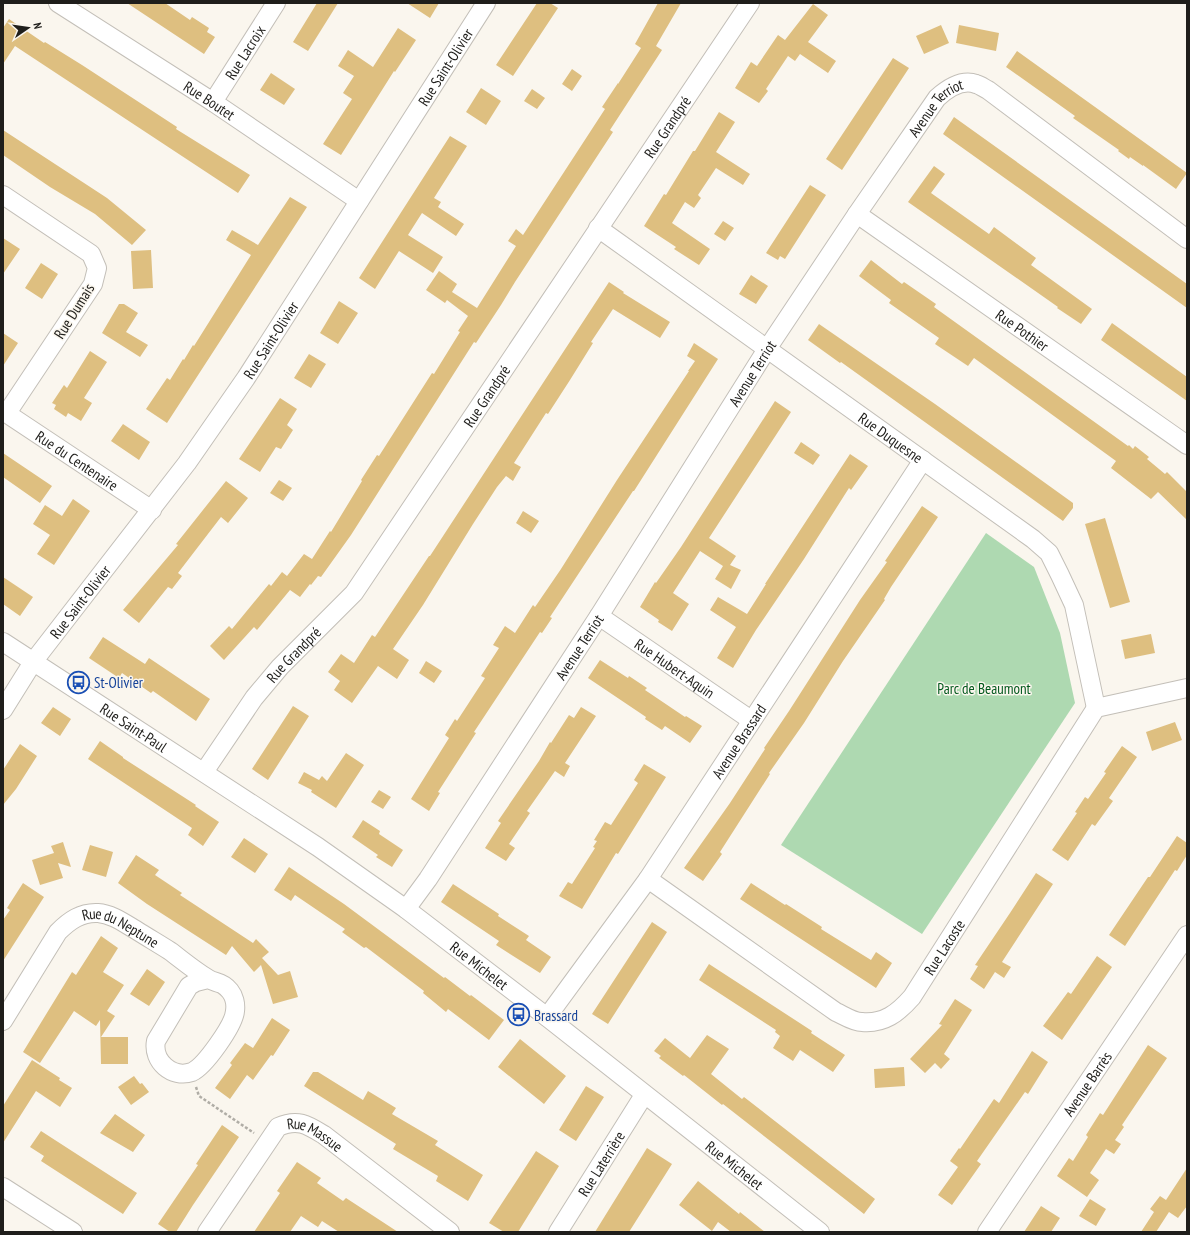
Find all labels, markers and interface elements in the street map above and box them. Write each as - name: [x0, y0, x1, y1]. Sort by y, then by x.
- north arrow: [8, 8, 48, 48]
- text: N: [30, 21, 45, 30]
- street label: Rue Lacroix: [220, 22, 269, 83]
- street label: Rue Saint-Olivier: [413, 24, 477, 109]
- street label: Avenue Terriot: [904, 74, 965, 140]
- street label: Rue Boutet: [180, 76, 239, 124]
- street label: Rue Grandpré: [639, 92, 695, 161]
- street label: Rue Dumais: [50, 280, 98, 342]
- street label: Rue Saint-Olivier: [239, 297, 303, 382]
- street label: Rue Pothier: [992, 305, 1053, 355]
- street label: Avenue Terriot: [724, 336, 780, 410]
- street label: Rue Grandpré: [459, 361, 514, 430]
- street label: Rue Duquesne: [855, 408, 927, 467]
- street label: Rue du Centenaire: [32, 426, 122, 494]
- street label: Rue Saint-Olivier: [45, 560, 115, 642]
- street label: Avenue Terriot: [551, 611, 607, 683]
- street label: Rue Grandpré: [262, 622, 325, 686]
- street label: Rue Hubert-Aquin: [631, 634, 719, 702]
- bus stop icon: St-Olivier: [65, 669, 91, 695]
- place label: St-Olivier: [94, 673, 144, 692]
- park label: Parc de Beaumont: [937, 679, 1031, 698]
- street label: Rue Saint-Paul: [97, 698, 171, 756]
- street label: Avenue Brassard: [707, 700, 770, 782]
- street label: Rue du Neptune: [80, 903, 163, 951]
- street label: Rue Lacoste: [919, 916, 968, 978]
- street label: Rue Michelet: [447, 937, 512, 993]
- bus stop icon: Brassard: [506, 1002, 532, 1028]
- place label: Brassard: [534, 1006, 578, 1025]
- street label: Avenue Barrès: [1058, 1048, 1115, 1119]
- street label: Rue Massue: [286, 1113, 347, 1156]
- street label: Rue Laterrière: [574, 1127, 629, 1200]
- street label: Rue Michelet: [702, 1136, 767, 1193]

